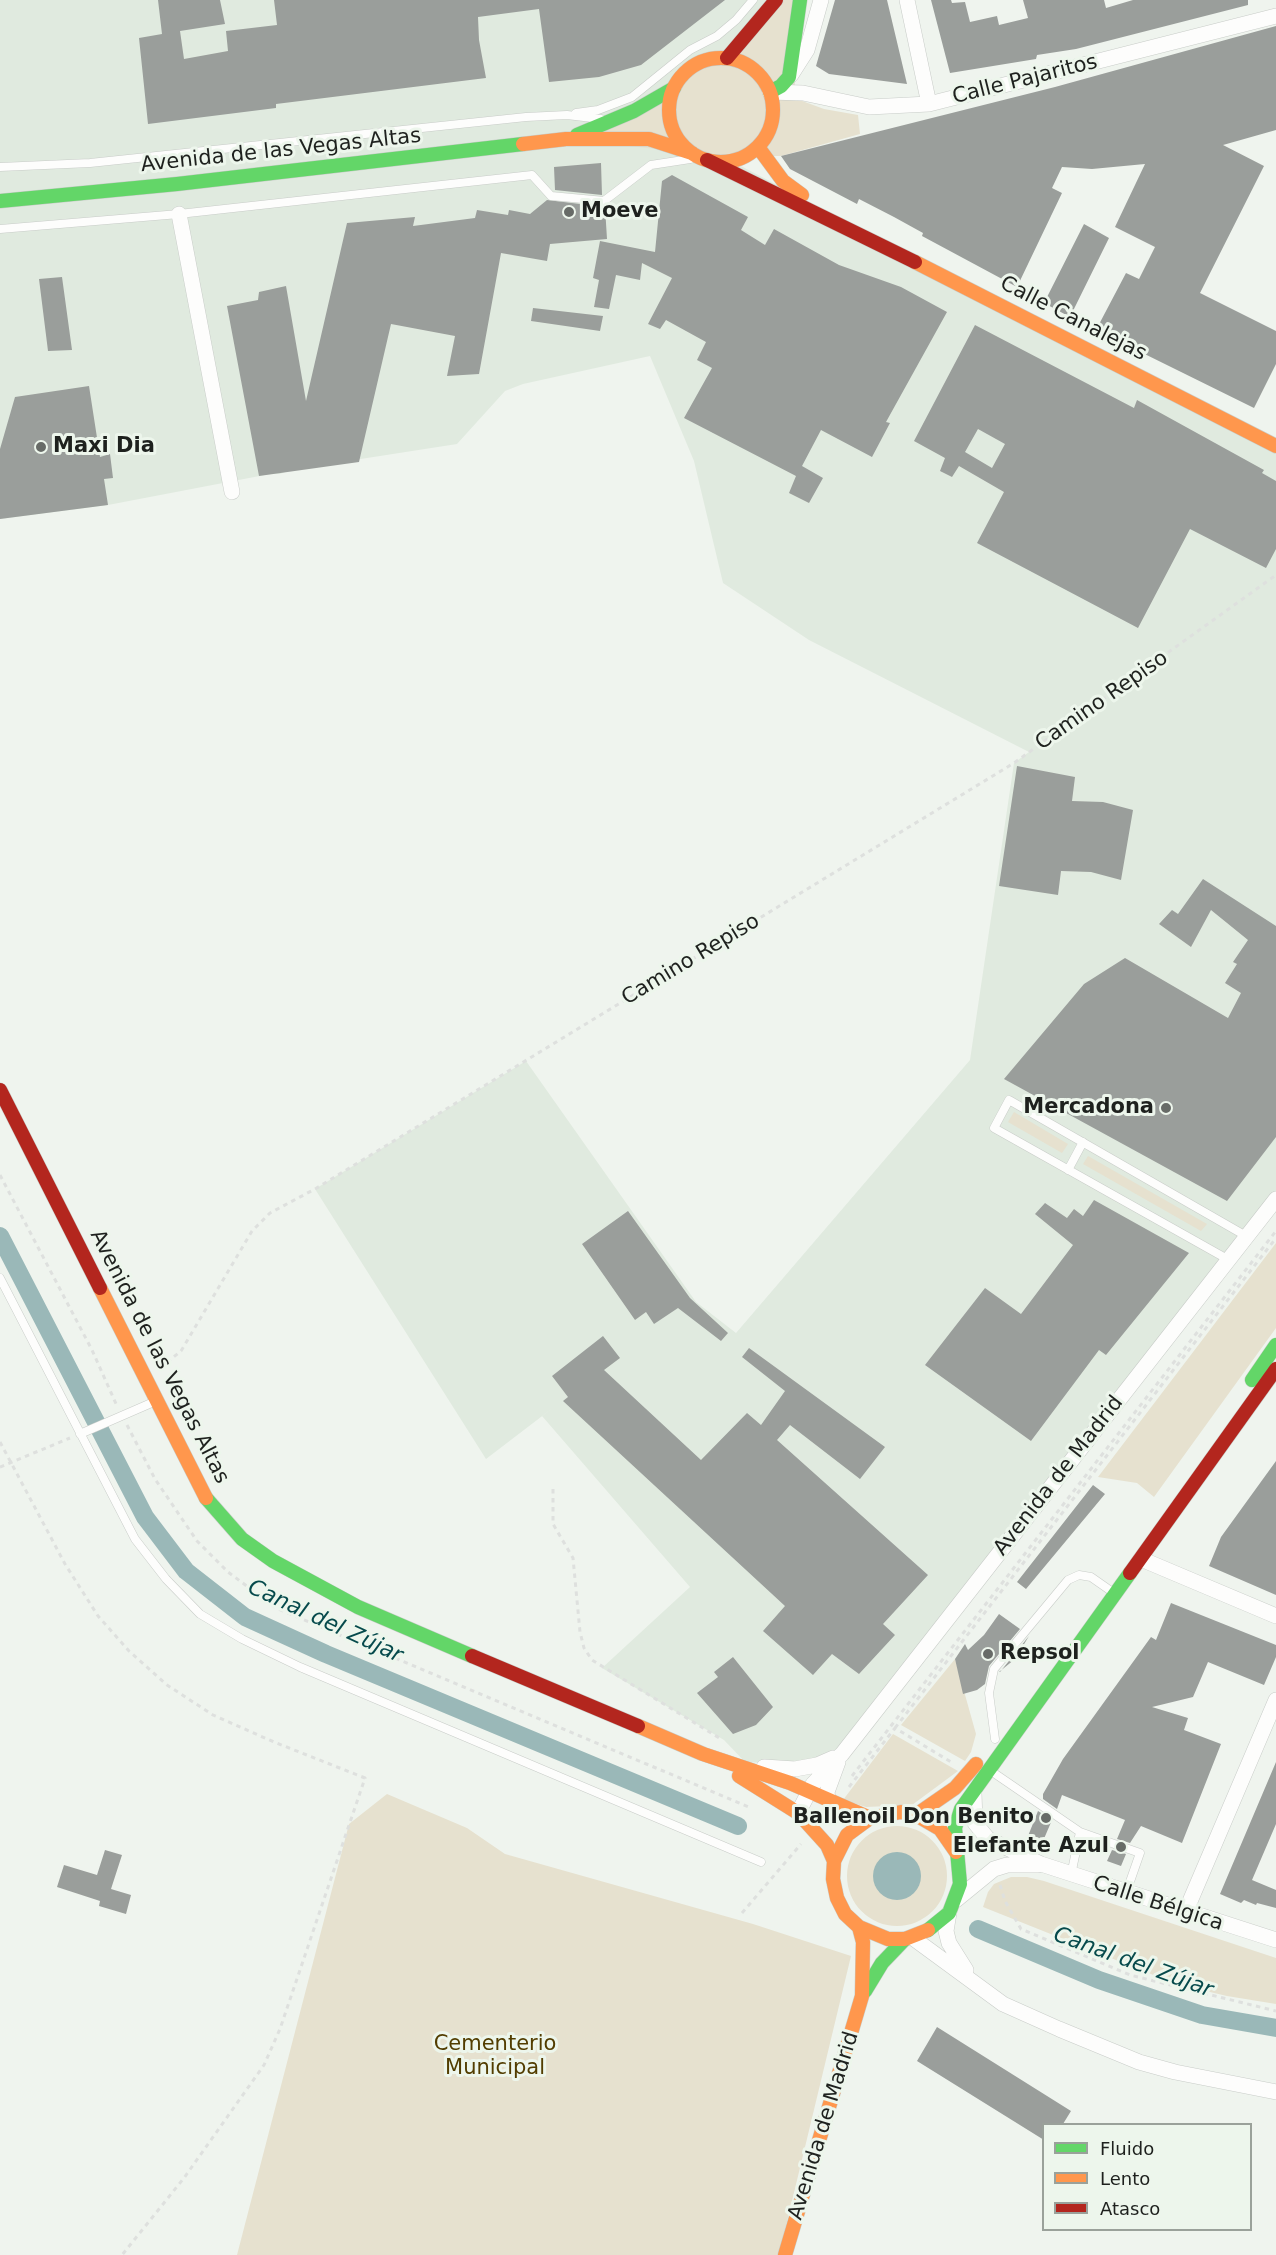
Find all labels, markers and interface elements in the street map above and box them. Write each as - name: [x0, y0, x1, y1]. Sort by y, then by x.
- street label: Calle Pajaritos: [950, 50, 1100, 110]
- street label: Avenida de las Vegas Altas: [140, 124, 422, 178]
- place label: Moeve: [581, 199, 658, 225]
- marker: Moeve: [562, 205, 576, 219]
- street label: Calle Canalejas: [996, 271, 1150, 367]
- place label: Maxi Dia: [53, 434, 155, 460]
- marker: Maxi Dia: [34, 440, 48, 454]
- street label: Camino Repiso: [1031, 646, 1173, 756]
- street label: Camino Repiso: [618, 909, 764, 1011]
- place label: Mercadona: [1023, 1095, 1154, 1121]
- marker: Mercadona: [1159, 1101, 1173, 1115]
- street label: Avenida de las Vegas Altas: [84, 1226, 234, 1488]
- street label: Avenida de Madrid: [989, 1391, 1129, 1561]
- water label: Canal del Zújar: [243, 1575, 407, 1669]
- place label: Repsol: [1000, 1641, 1080, 1667]
- marker: Repsol: [981, 1647, 995, 1661]
- place label: Ballenoil Don Benito: [793, 1805, 1034, 1831]
- marker: Ballenoil Don Benito: [1039, 1811, 1053, 1825]
- place label: Elefante Azul: [953, 1834, 1109, 1860]
- marker: Elefante Azul: [1114, 1840, 1128, 1854]
- street label: Calle Bélgica: [1090, 1871, 1226, 1937]
- water label: Canal del Zújar: [1050, 1922, 1216, 2004]
- street label: Avenida de Madrid: [783, 2029, 865, 2223]
- park label: Cementerio Municipal: [434, 2032, 556, 2082]
- legend: [1042, 2123, 1252, 2231]
- text: Fluido: [1100, 2138, 1154, 2159]
- text: Lento: [1100, 2168, 1150, 2189]
- text: Atasco: [1100, 2198, 1160, 2219]

